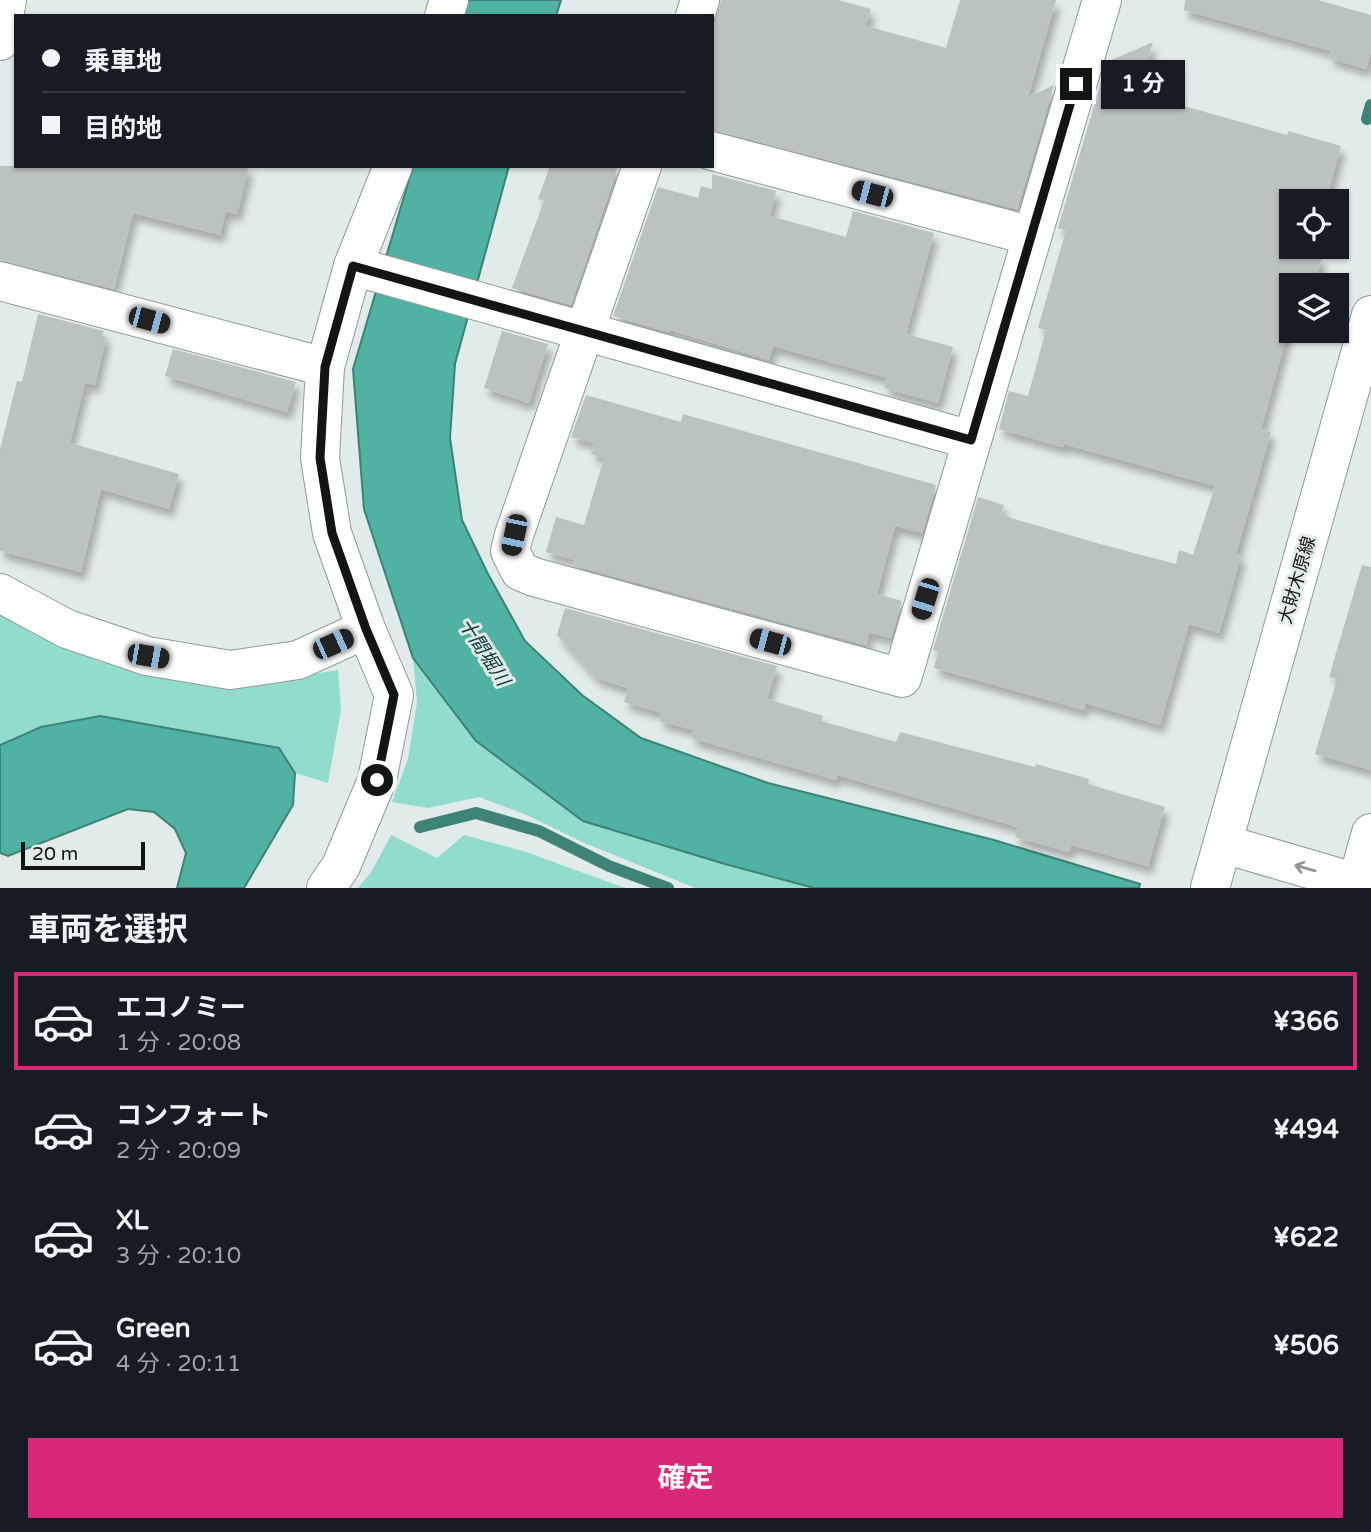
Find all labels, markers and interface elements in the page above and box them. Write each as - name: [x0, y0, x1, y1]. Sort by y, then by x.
- text: 乗車地: [84, 46, 162, 77]
- callout: 1 分: [1100, 60, 1184, 108]
- route end: [1060, 68, 1092, 100]
- text: 1 分: [1121, 70, 1165, 98]
- text: 目的地: [84, 113, 162, 144]
- car: [849, 178, 896, 210]
- map controls: [1279, 189, 1349, 343]
- button: locate: [1279, 189, 1349, 259]
- button: layers: [1279, 273, 1349, 343]
- car: [126, 304, 173, 336]
- car: [500, 512, 529, 558]
- street label: 大財木原線: [1274, 534, 1320, 626]
- car: [909, 576, 942, 622]
- water label: 十間堀川: [454, 614, 515, 692]
- car: [310, 626, 357, 662]
- car: [747, 626, 794, 658]
- car: [126, 642, 171, 670]
- route start: [361, 764, 393, 796]
- scale bar: [21, 839, 145, 871]
- text: 20 m: [32, 843, 78, 865]
- one-way arrow: [1295, 861, 1317, 874]
- text: 車両を選択: [28, 911, 188, 949]
- icon: car: [32, 990, 95, 1053]
- text: エコノミー: [116, 992, 246, 1023]
- text: ¥366: [1273, 1006, 1339, 1037]
- text: 1 分 · 20:08: [116, 1029, 241, 1057]
- icon: car: [32, 1098, 95, 1161]
- text: コンフォート: [116, 1100, 271, 1131]
- text: ¥494: [1273, 1114, 1339, 1145]
- text: 2 分 · 20:09: [116, 1137, 241, 1165]
- text: XL: [116, 1205, 148, 1236]
- icon: car: [32, 1206, 95, 1269]
- text: ¥622: [1273, 1222, 1339, 1253]
- text: 3 分 · 20:10: [116, 1242, 241, 1270]
- text: Green: [116, 1313, 191, 1344]
- icon: car: [32, 1314, 95, 1377]
- text: ¥506: [1273, 1330, 1339, 1361]
- text: 4 分 · 20:11: [116, 1350, 241, 1378]
- button: 確定: [28, 1438, 1343, 1518]

